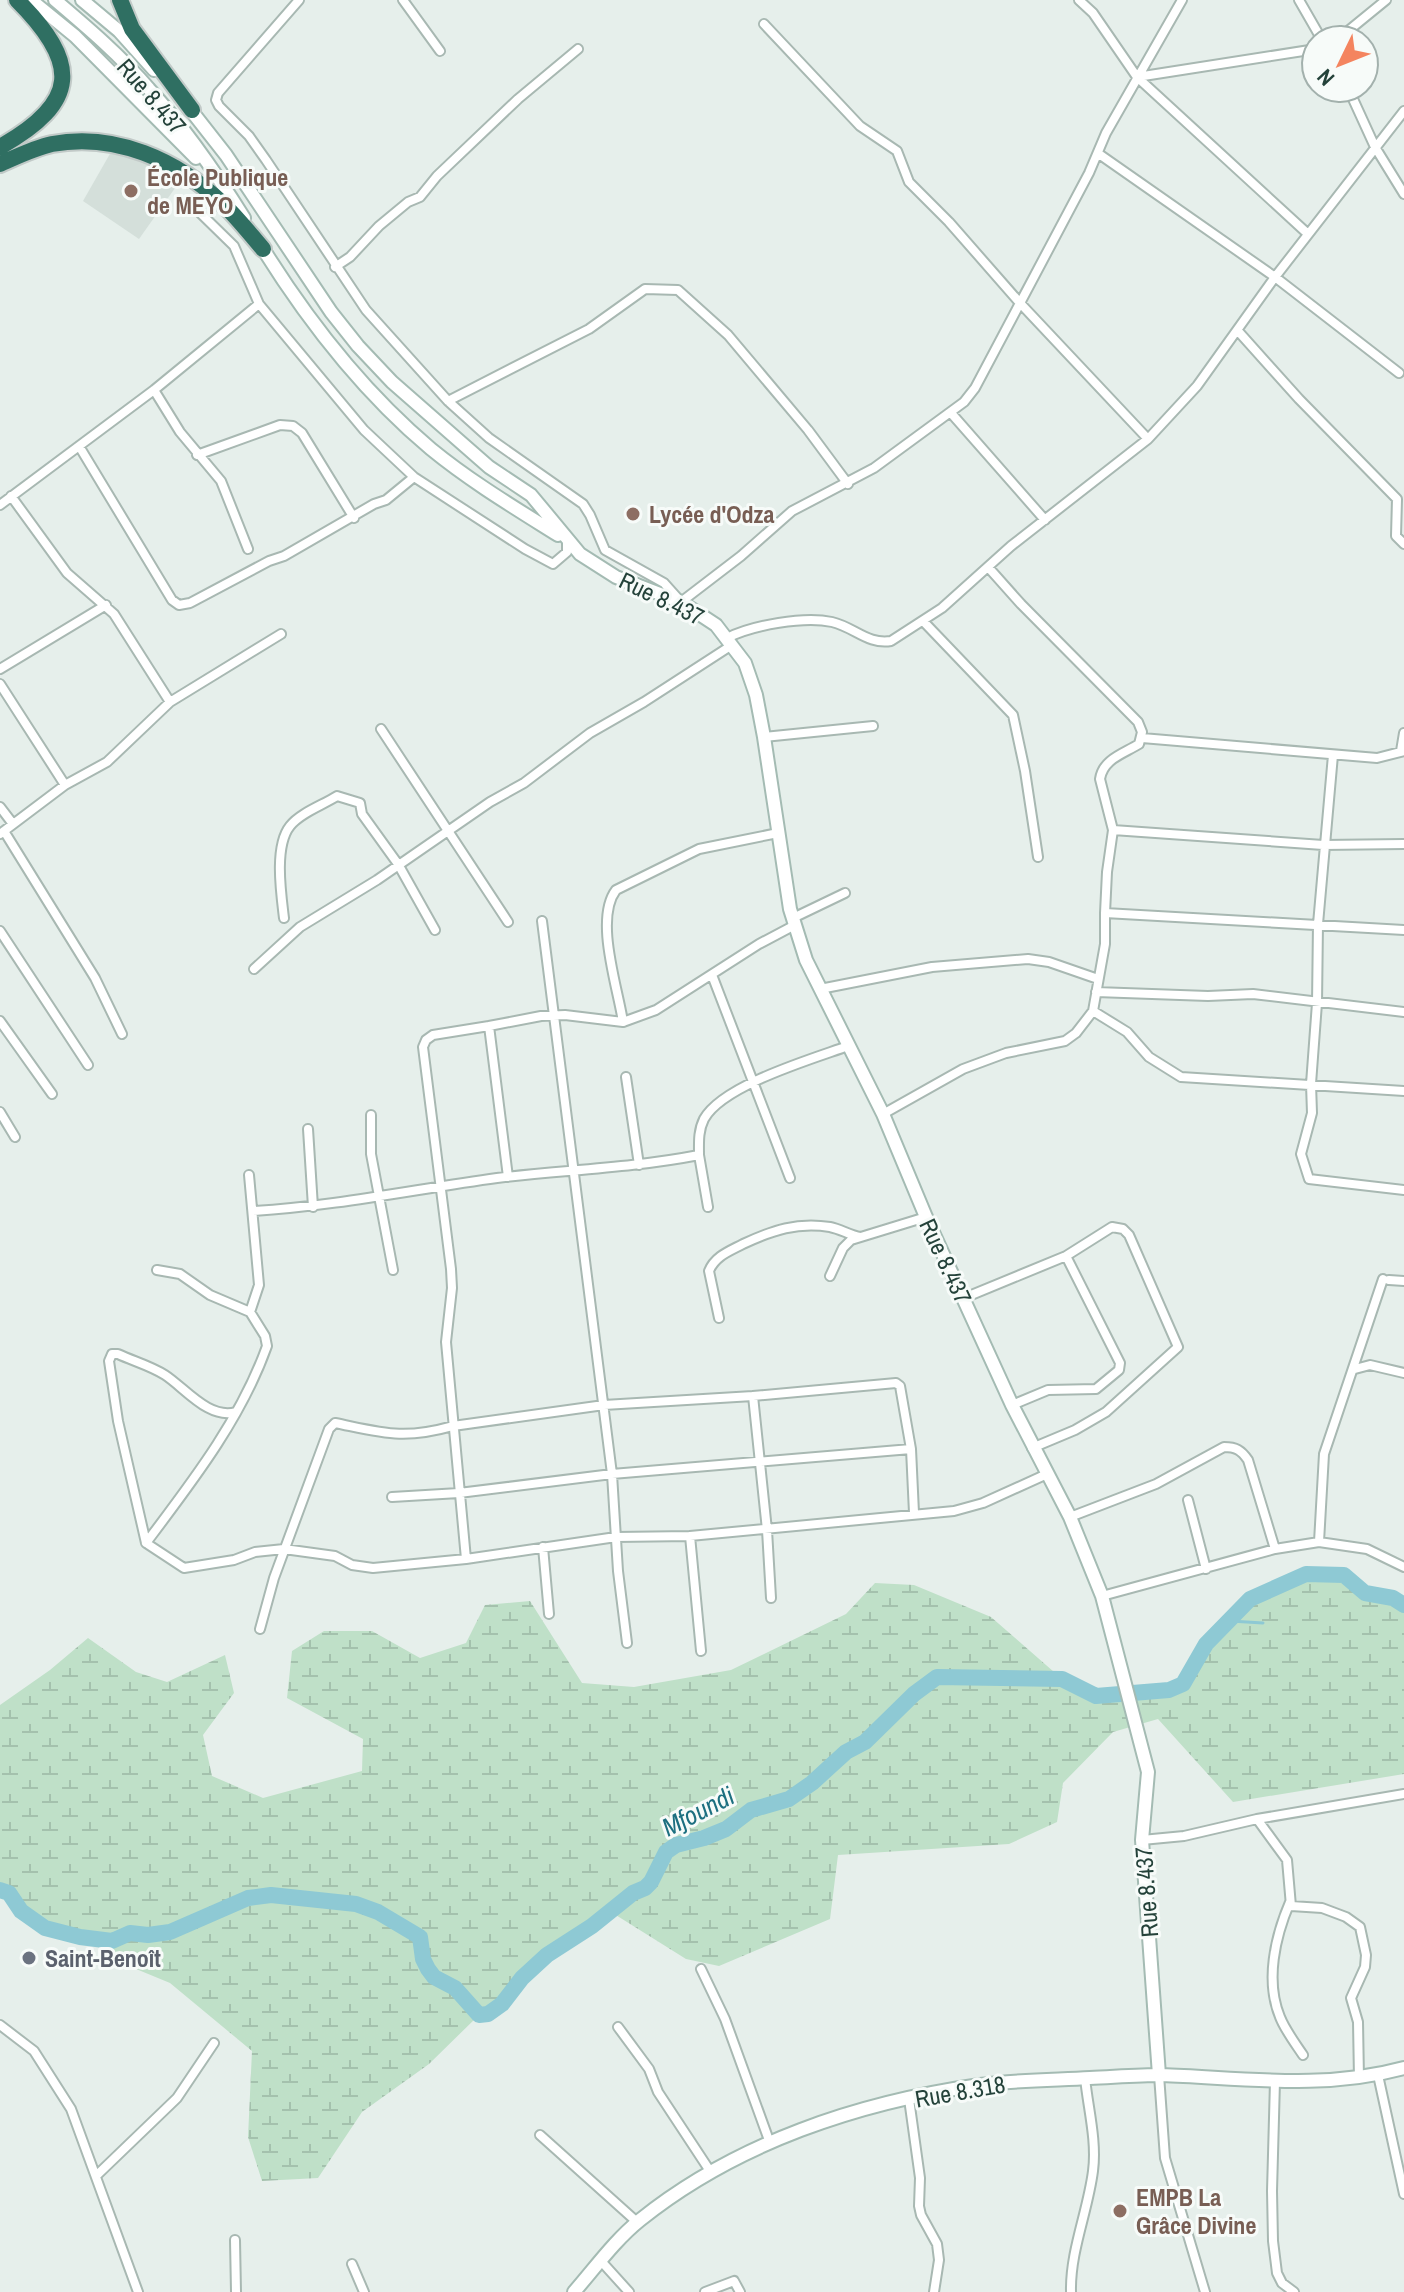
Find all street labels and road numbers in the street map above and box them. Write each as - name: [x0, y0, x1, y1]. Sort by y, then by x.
- street label: Rue 8.437: [110, 51, 194, 141]
- street label: Rue 8.437: [614, 564, 710, 632]
- street label: Rue 8.437: [912, 1213, 980, 1309]
- street label: Rue 8.437: [1127, 1846, 1165, 1938]
- street label: Rue 8.318: [912, 2067, 1008, 2115]

